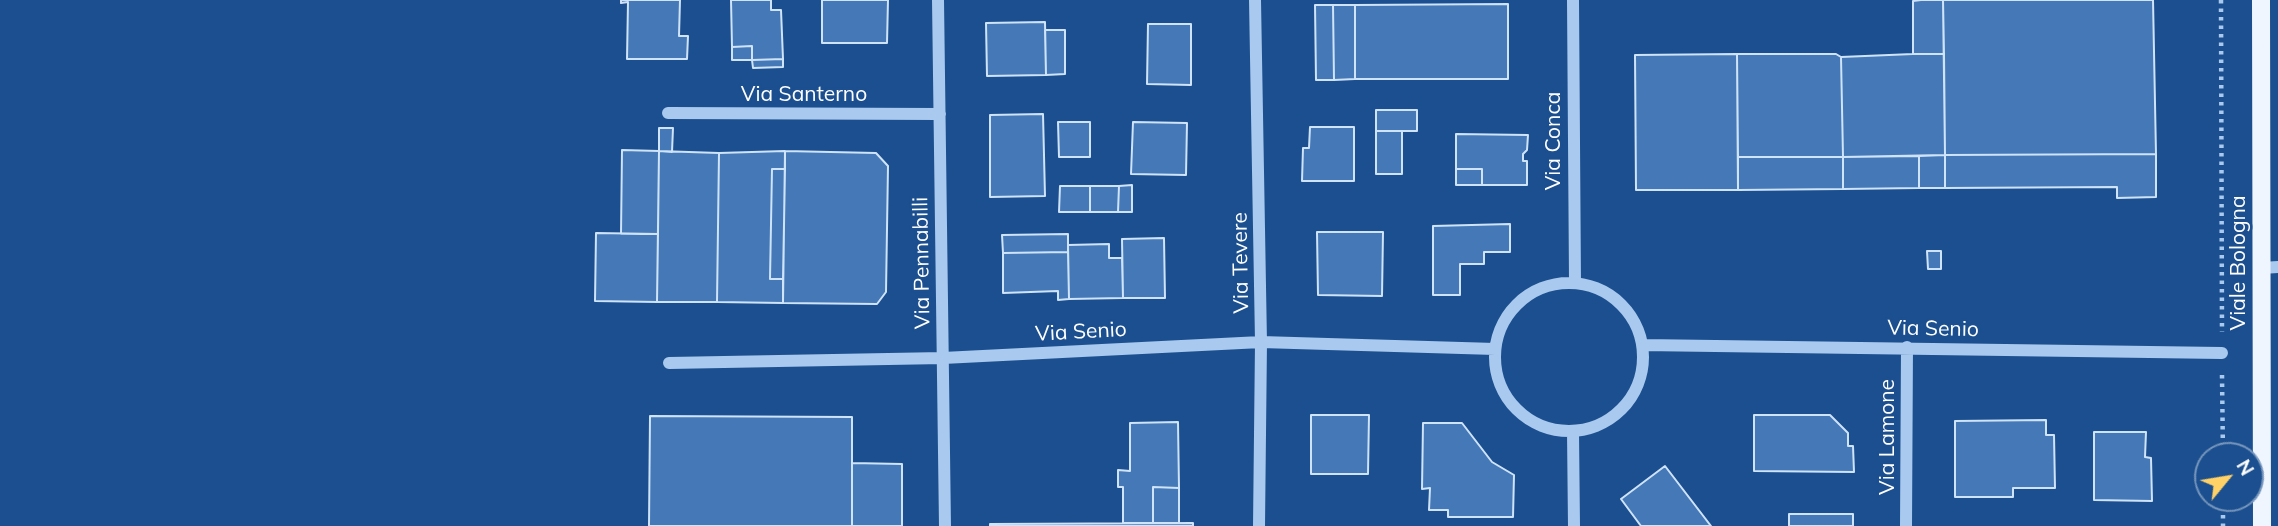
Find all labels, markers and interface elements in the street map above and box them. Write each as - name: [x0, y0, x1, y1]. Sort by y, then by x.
- street label: Via Santerno: [741, 82, 867, 108]
- street label: Via Conca: [1541, 92, 1567, 190]
- street label: Viale Bologna: [2226, 196, 2252, 330]
- street label: Via Pennabilli: [908, 197, 936, 329]
- street label: Via Tevere: [1228, 212, 1254, 314]
- street label: Via Senio: [1887, 316, 1979, 342]
- street label: Via Senio: [1035, 317, 1127, 347]
- street label: Via Lamone: [1875, 379, 1901, 495]
- north arrow: [2194, 442, 2264, 512]
- text: N: [2231, 455, 2259, 480]

